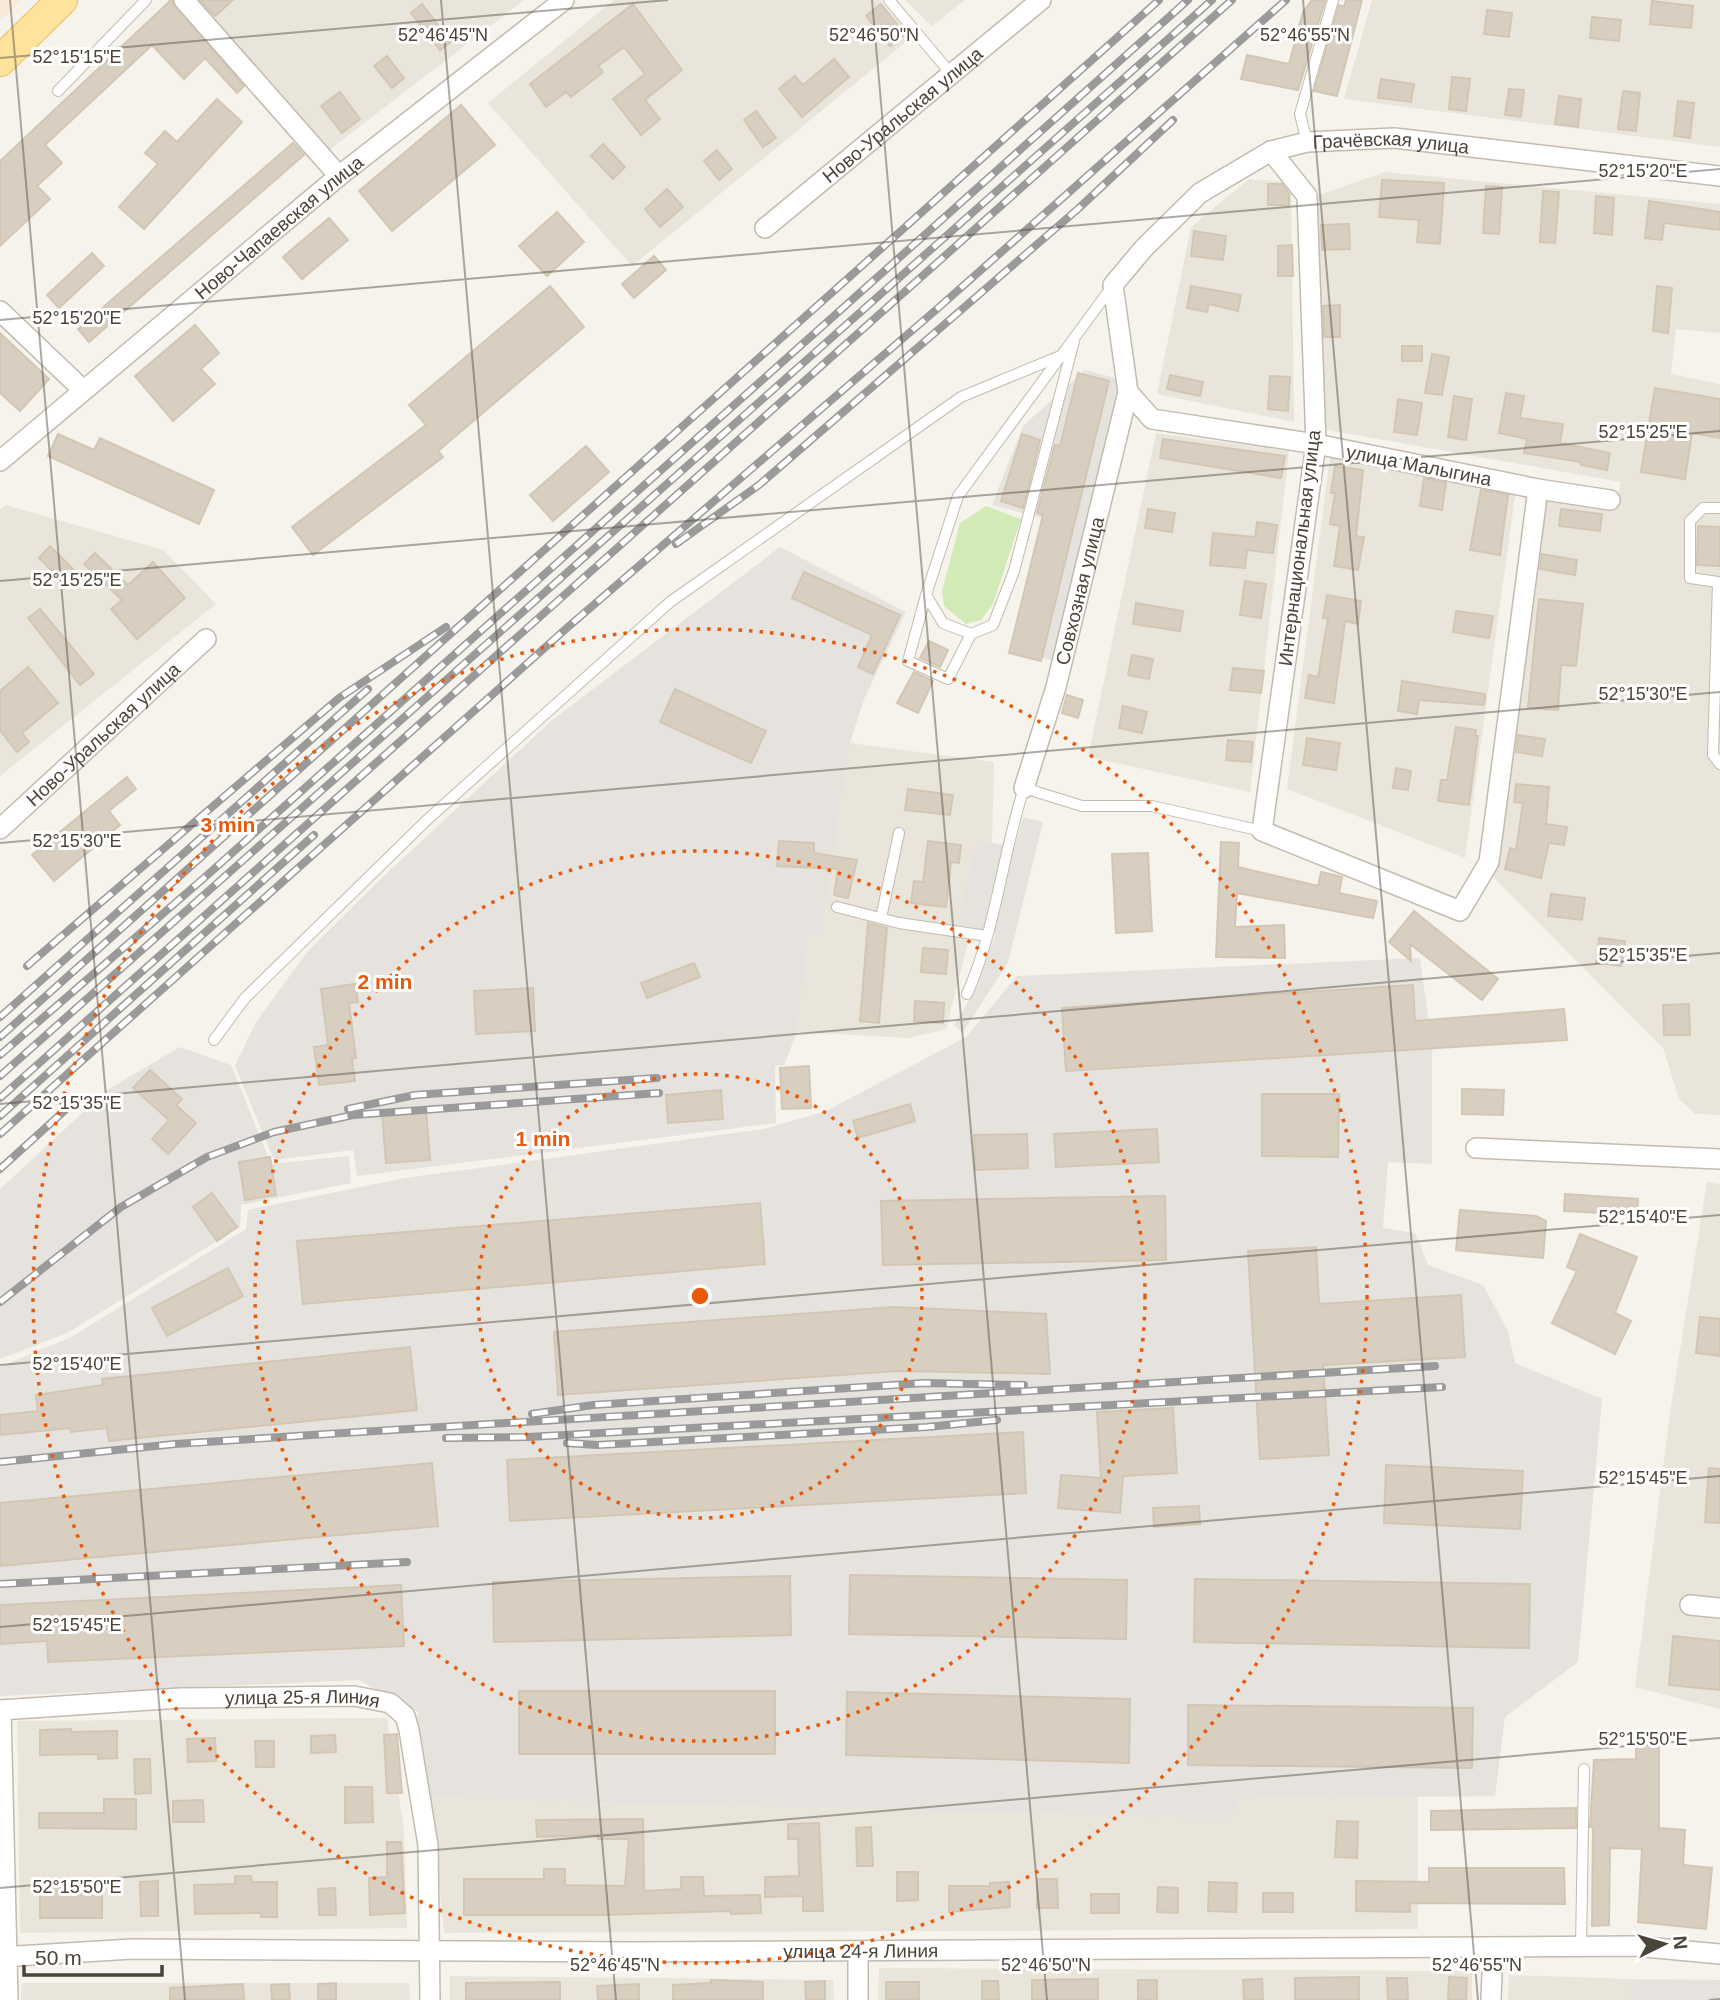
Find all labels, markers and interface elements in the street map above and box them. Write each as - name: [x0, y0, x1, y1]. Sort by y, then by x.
- text: 52°46'45"N: [398, 25, 488, 45]
- text: 52°46'50"N: [829, 25, 919, 45]
- text: 52°46'55"N: [1260, 25, 1350, 45]
- street label: Ново-Уральская улица: [818, 43, 987, 187]
- text: 52°15'15"E: [32, 47, 122, 67]
- street label: Грачёвская улица: [1312, 128, 1471, 158]
- street label: Ново-Чапаевская улица: [191, 151, 368, 304]
- text: 52°15'20"E: [1598, 161, 1688, 181]
- text: 52°15'20"E: [32, 308, 122, 328]
- text: 52°15'25"E: [1598, 422, 1688, 442]
- street label: Интернациональная улица: [1275, 428, 1324, 667]
- street label: улица Малыгина: [1345, 441, 1494, 490]
- street label: Совхозная улица: [1052, 514, 1108, 667]
- text: 52°15'25"E: [32, 570, 122, 590]
- street label: Ново-Уральская улица: [22, 658, 185, 810]
- text: 52°15'30"E: [1598, 684, 1688, 704]
- text: 3 min: [201, 813, 255, 836]
- text: 52°15'30"E: [32, 831, 122, 851]
- text: 52°15'35"E: [1598, 945, 1688, 965]
- text: 2 min: [358, 970, 412, 993]
- text: 52°15'35"E: [32, 1093, 122, 1113]
- text: 1 min: [516, 1127, 570, 1150]
- text: 52°15'40"E: [1598, 1207, 1688, 1227]
- centre of rings: [688, 1284, 712, 1308]
- text: 52°15'40"E: [32, 1354, 122, 1374]
- text: 52°15'45"E: [1598, 1468, 1688, 1488]
- text: 52°15'45"E: [32, 1615, 122, 1635]
- street label: улица 25-я Линия: [225, 1686, 382, 1712]
- text: 52°15'50"E: [1598, 1729, 1688, 1749]
- text: 52°15'50"E: [32, 1877, 122, 1897]
- north arrow: [1629, 1909, 1699, 1979]
- scale bar: [24, 1934, 163, 1978]
- text: N: [1669, 1935, 1691, 1950]
- street label: улица 24-я Линия: [783, 1940, 938, 1962]
- text: 50 m: [35, 1946, 82, 1969]
- text: 52°46'45"N: [570, 1955, 660, 1975]
- text: 52°46'50"N: [1001, 1955, 1091, 1975]
- text: 52°46'55"N: [1432, 1955, 1522, 1975]

